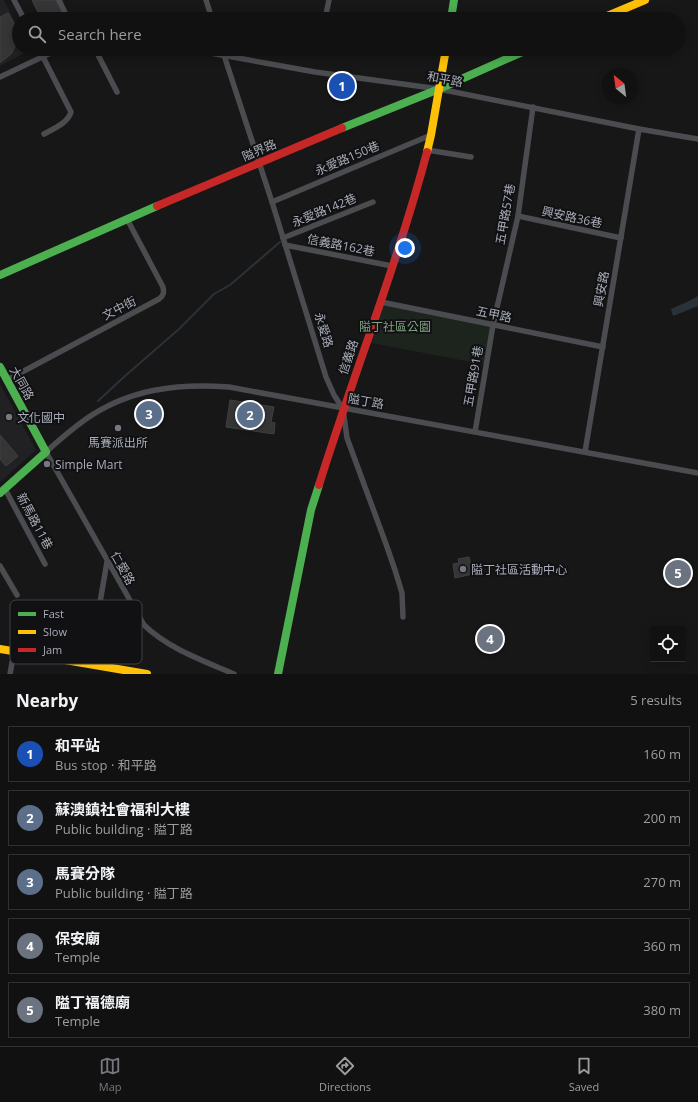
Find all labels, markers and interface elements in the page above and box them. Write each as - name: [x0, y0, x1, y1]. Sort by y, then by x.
- search box: [12, 12, 686, 56]
- icon: search: [26, 23, 48, 45]
- text: Search here: [58, 24, 142, 44]
- street label: 和平路: [426, 68, 464, 90]
- north arrow: [602, 68, 638, 104]
- pin: 1: [329, 71, 355, 101]
- street label: 隘界路: [239, 135, 279, 165]
- street label: 永愛路150巷: [312, 137, 382, 179]
- street label: 五甲路57巷: [491, 182, 519, 246]
- street label: 永愛路142巷: [289, 189, 359, 231]
- street label: 興安路36巷: [540, 202, 604, 232]
- street label: 信義路162巷: [306, 230, 376, 260]
- your location: [395, 238, 415, 258]
- street label: 興安路: [590, 270, 612, 308]
- street label: 文中街: [99, 292, 139, 324]
- street label: 五甲路: [475, 302, 513, 326]
- street label: 永愛路: [311, 310, 337, 350]
- park label: 隘丁社區公園: [359, 318, 431, 335]
- street label: 信義路: [334, 337, 362, 377]
- street label: 五甲路91巷: [459, 344, 487, 408]
- street label: 大同路: [6, 363, 38, 403]
- street label: 隘丁路: [347, 390, 385, 412]
- pin: 3: [136, 399, 162, 429]
- pin: 2: [237, 400, 263, 430]
- place label: 文化國中: [17, 409, 65, 426]
- marker: 文化國中: [4, 412, 14, 422]
- marker: 馬賽派出所: [113, 423, 123, 433]
- place label: 馬賽派出所: [88, 434, 148, 451]
- place label: Simple Mart: [55, 456, 123, 473]
- marker: Simple Mart: [42, 459, 52, 469]
- street label: 新馬路11巷: [13, 490, 57, 552]
- street label: 仁愛路: [107, 548, 139, 588]
- pin: 5: [665, 558, 691, 588]
- place label: 隘丁社區活動中心: [471, 561, 567, 578]
- marker: 隘丁社區活動中心: [458, 564, 468, 574]
- legend: [10, 600, 142, 664]
- text: Fast: [43, 606, 64, 621]
- text: Slow: [43, 624, 67, 639]
- pin: 4: [477, 624, 503, 654]
- map controls: [650, 626, 686, 662]
- button: locate: [650, 626, 686, 662]
- text: Jam: [42, 642, 62, 657]
- text: Nearby: [16, 689, 78, 712]
- text: 5 results: [630, 691, 682, 709]
- text: 和平站: [55, 735, 100, 755]
- text: 1: [26, 745, 34, 763]
- text: 160 m: [643, 745, 681, 763]
- text: Bus stop · 和平路: [55, 756, 157, 774]
- text: 蘇澳鎮社會福利大樓: [55, 799, 190, 819]
- text: 2: [26, 809, 34, 827]
- text: 200 m: [643, 809, 681, 827]
- text: Public building · 隘丁路: [55, 820, 193, 838]
- text: 馬賽分隊: [55, 863, 115, 883]
- text: 3: [26, 873, 34, 891]
- text: 270 m: [643, 873, 681, 891]
- text: Public building · 隘丁路: [55, 884, 193, 902]
- text: 保安廟: [55, 928, 100, 948]
- text: 4: [26, 937, 34, 955]
- text: 360 m: [643, 937, 681, 955]
- text: Temple: [55, 948, 100, 966]
- text: 隘丁福德廟: [55, 992, 130, 1012]
- text: 5: [26, 1001, 34, 1019]
- text: 380 m: [643, 1001, 681, 1019]
- text: Temple: [55, 1012, 100, 1030]
- tab: Map: [99, 1055, 122, 1094]
- tab: Directions: [319, 1055, 371, 1094]
- tab: Saved: [569, 1055, 599, 1094]

